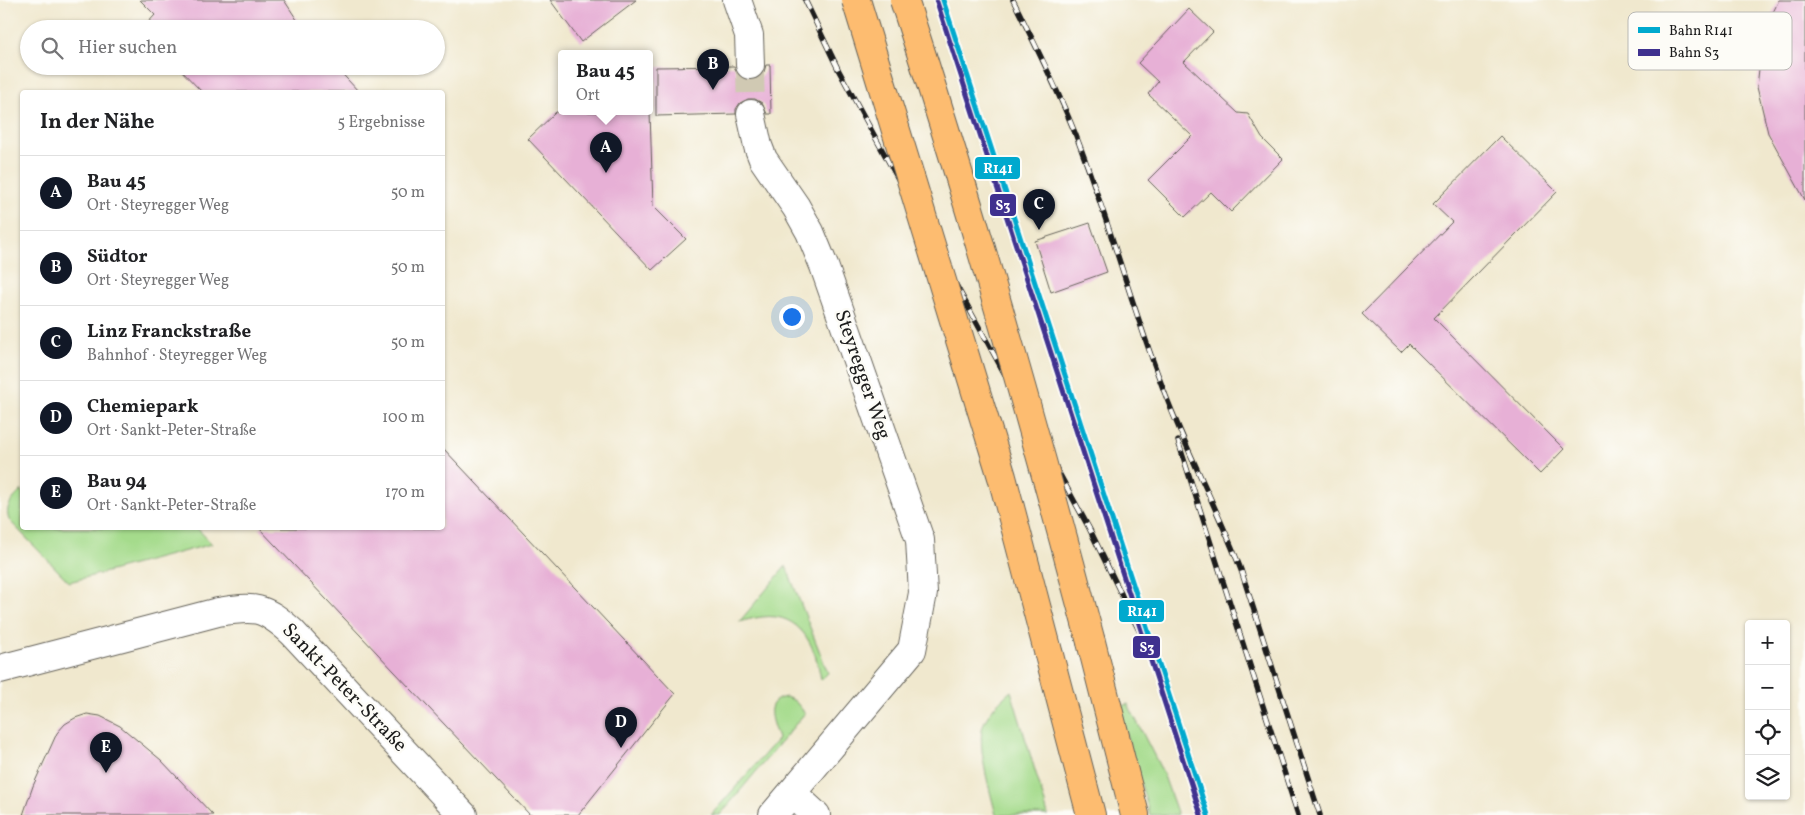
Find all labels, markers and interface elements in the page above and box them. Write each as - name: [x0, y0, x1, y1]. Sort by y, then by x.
- legend: [1628, 12, 1792, 70]
- search box: [20, 20, 445, 75]
- text: Bahn R141: [1669, 22, 1733, 41]
- icon: search: [38, 34, 66, 62]
- text: Hier suchen: [78, 35, 177, 61]
- text: Bahn S3: [1669, 44, 1719, 63]
- pin: B: [697, 49, 729, 90]
- popup: [558, 50, 653, 115]
- text: Bau 45: [576, 59, 635, 85]
- text: Ort: [576, 85, 600, 107]
- text: In der Nähe: [40, 108, 155, 137]
- text: 5 Ergebnisse: [338, 112, 425, 134]
- pin: A: [590, 132, 622, 173]
- line badge: R141: [974, 156, 1021, 180]
- text: R141: [983, 160, 1013, 179]
- text: Bau 45: [87, 169, 146, 195]
- text: A: [50, 182, 62, 204]
- text: 50 m: [391, 182, 425, 204]
- pin: C: [1023, 189, 1055, 230]
- line badge: S3: [989, 193, 1017, 217]
- text: Ort · Steyregger Weg: [87, 195, 229, 217]
- text: S3: [996, 197, 1010, 216]
- text: Südtor: [87, 244, 148, 270]
- text: B: [51, 257, 61, 279]
- text: 50 m: [391, 257, 425, 279]
- text: Ort · Steyregger Weg: [87, 270, 229, 292]
- your location: [779, 304, 805, 330]
- street label: Steyregger Weg: [827, 306, 897, 444]
- text: Linz Franckstraße: [87, 319, 251, 345]
- text: C: [51, 332, 61, 354]
- text: 50 m: [391, 332, 425, 354]
- text: Bahnhof · Steyregger Weg: [87, 345, 267, 367]
- text: Chemiepark: [87, 394, 198, 420]
- text: D: [50, 407, 62, 429]
- text: 100 m: [382, 407, 425, 429]
- text: Ort · Sankt-Peter-Straße: [87, 420, 256, 442]
- text: Bau 94: [87, 469, 147, 495]
- text: E: [51, 482, 61, 504]
- text: 170 m: [385, 482, 425, 504]
- text: Ort · Sankt-Peter-Straße: [87, 495, 256, 517]
- line badge: R141: [1118, 599, 1165, 623]
- text: R141: [1127, 603, 1157, 622]
- street label: Sankt-Peter-Straße: [275, 617, 413, 759]
- map controls: [1745, 620, 1790, 800]
- button: +: [1745, 620, 1790, 665]
- line badge: S3: [1132, 635, 1161, 659]
- text: S3: [1140, 639, 1154, 658]
- button: −: [1745, 665, 1790, 710]
- pin: D: [605, 707, 637, 748]
- button: locate: [1745, 710, 1790, 755]
- pin: E: [90, 732, 122, 773]
- button: layers: [1745, 755, 1790, 800]

